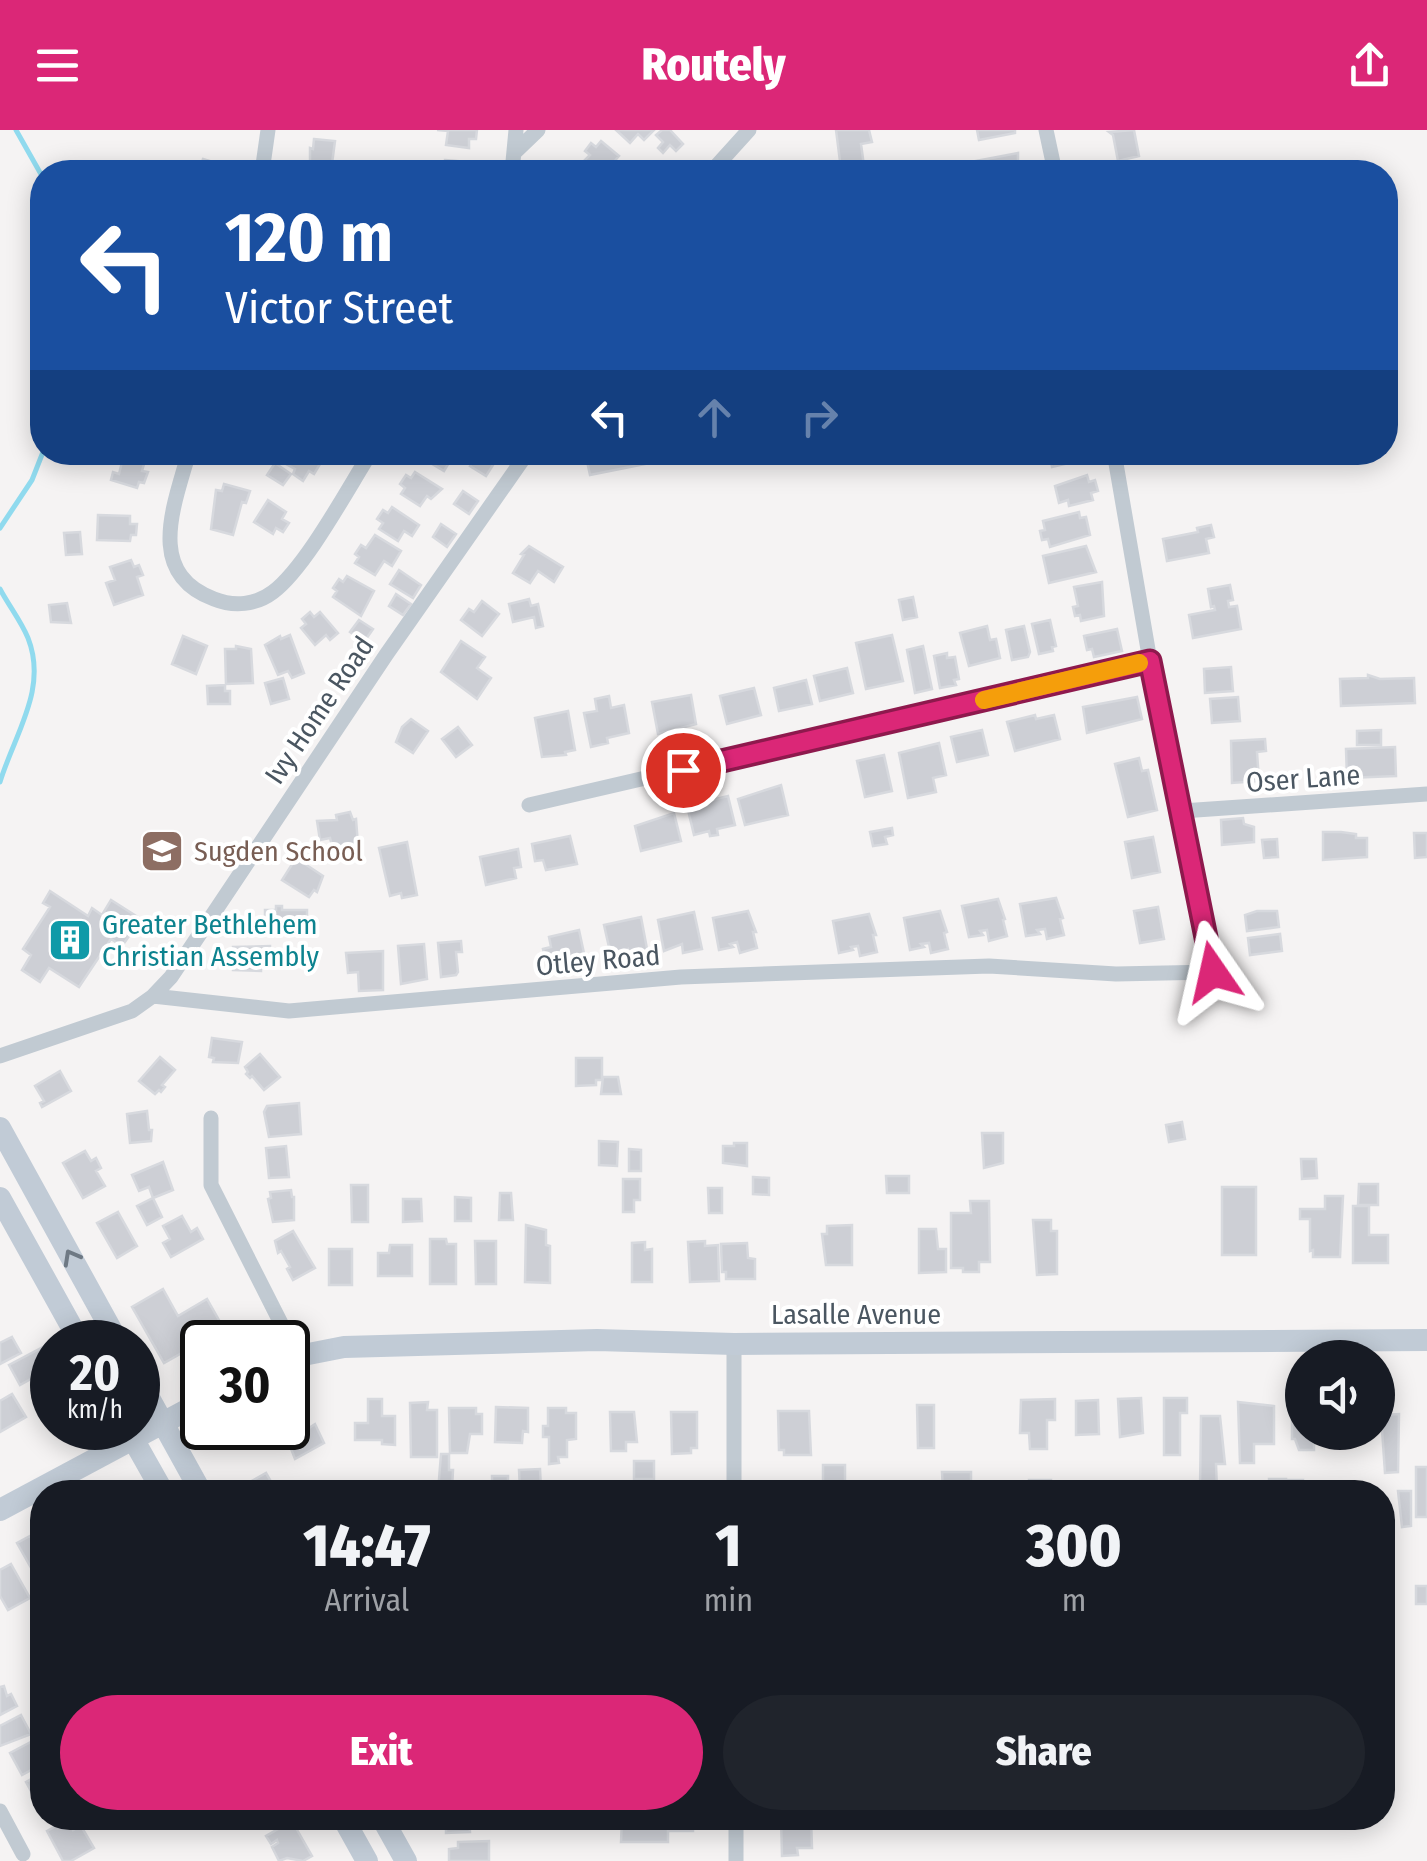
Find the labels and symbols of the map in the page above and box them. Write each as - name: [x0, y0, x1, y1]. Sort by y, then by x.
- street label: Ivy Home Road: [258, 630, 381, 790]
- pin: [641, 728, 726, 813]
- street label: Oser Lane: [1245, 758, 1361, 799]
- school or university icon: Sugden School: [139, 828, 185, 874]
- place label: Sugden School: [194, 835, 363, 868]
- place label: Greater Bethlehem Christian Assembly: [102, 908, 319, 973]
- building icon: Greater Bethlehem Christian Assembly: [47, 917, 93, 963]
- position arrow: [1161, 920, 1265, 1024]
- street label: Otley Road: [535, 939, 662, 982]
- one-way arrow: [64, 1250, 84, 1268]
- street label: Lasalle Avenue: [771, 1298, 941, 1331]
- speed limit sign: 30: [180, 1320, 310, 1450]

